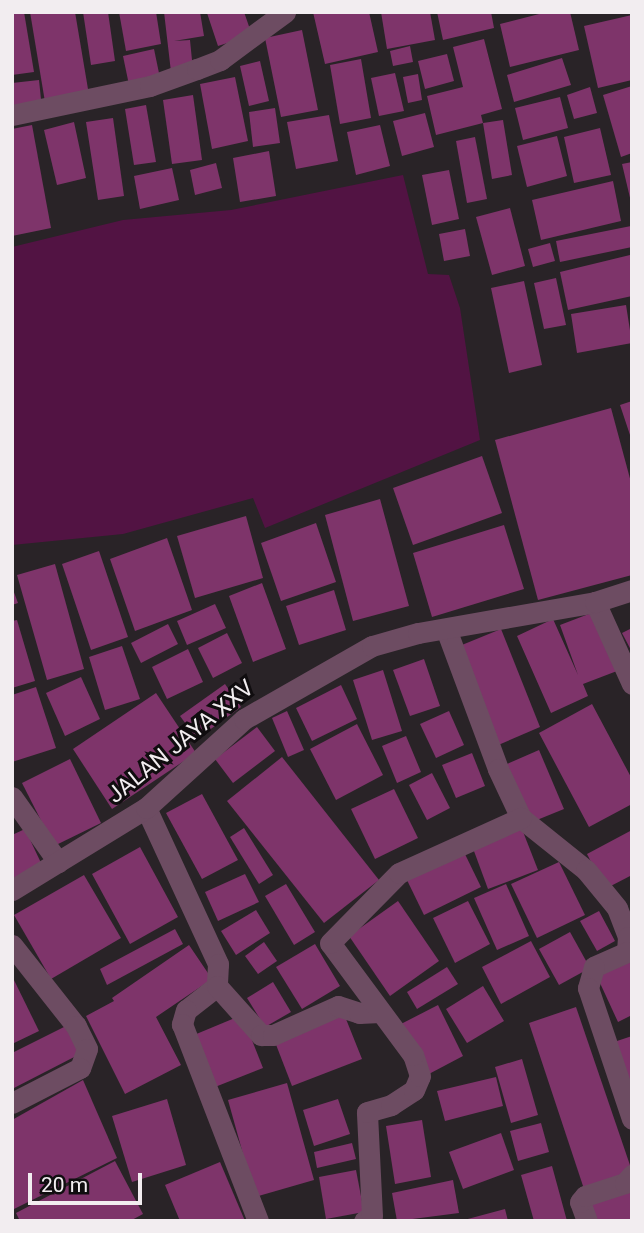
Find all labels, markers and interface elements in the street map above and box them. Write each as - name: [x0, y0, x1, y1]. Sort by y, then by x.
- street label: JALAN JAYA XXV: [102, 674, 260, 810]
- scale bar: [32, 1160, 145, 1204]
- text: 20 m: [41, 1173, 88, 1197]

